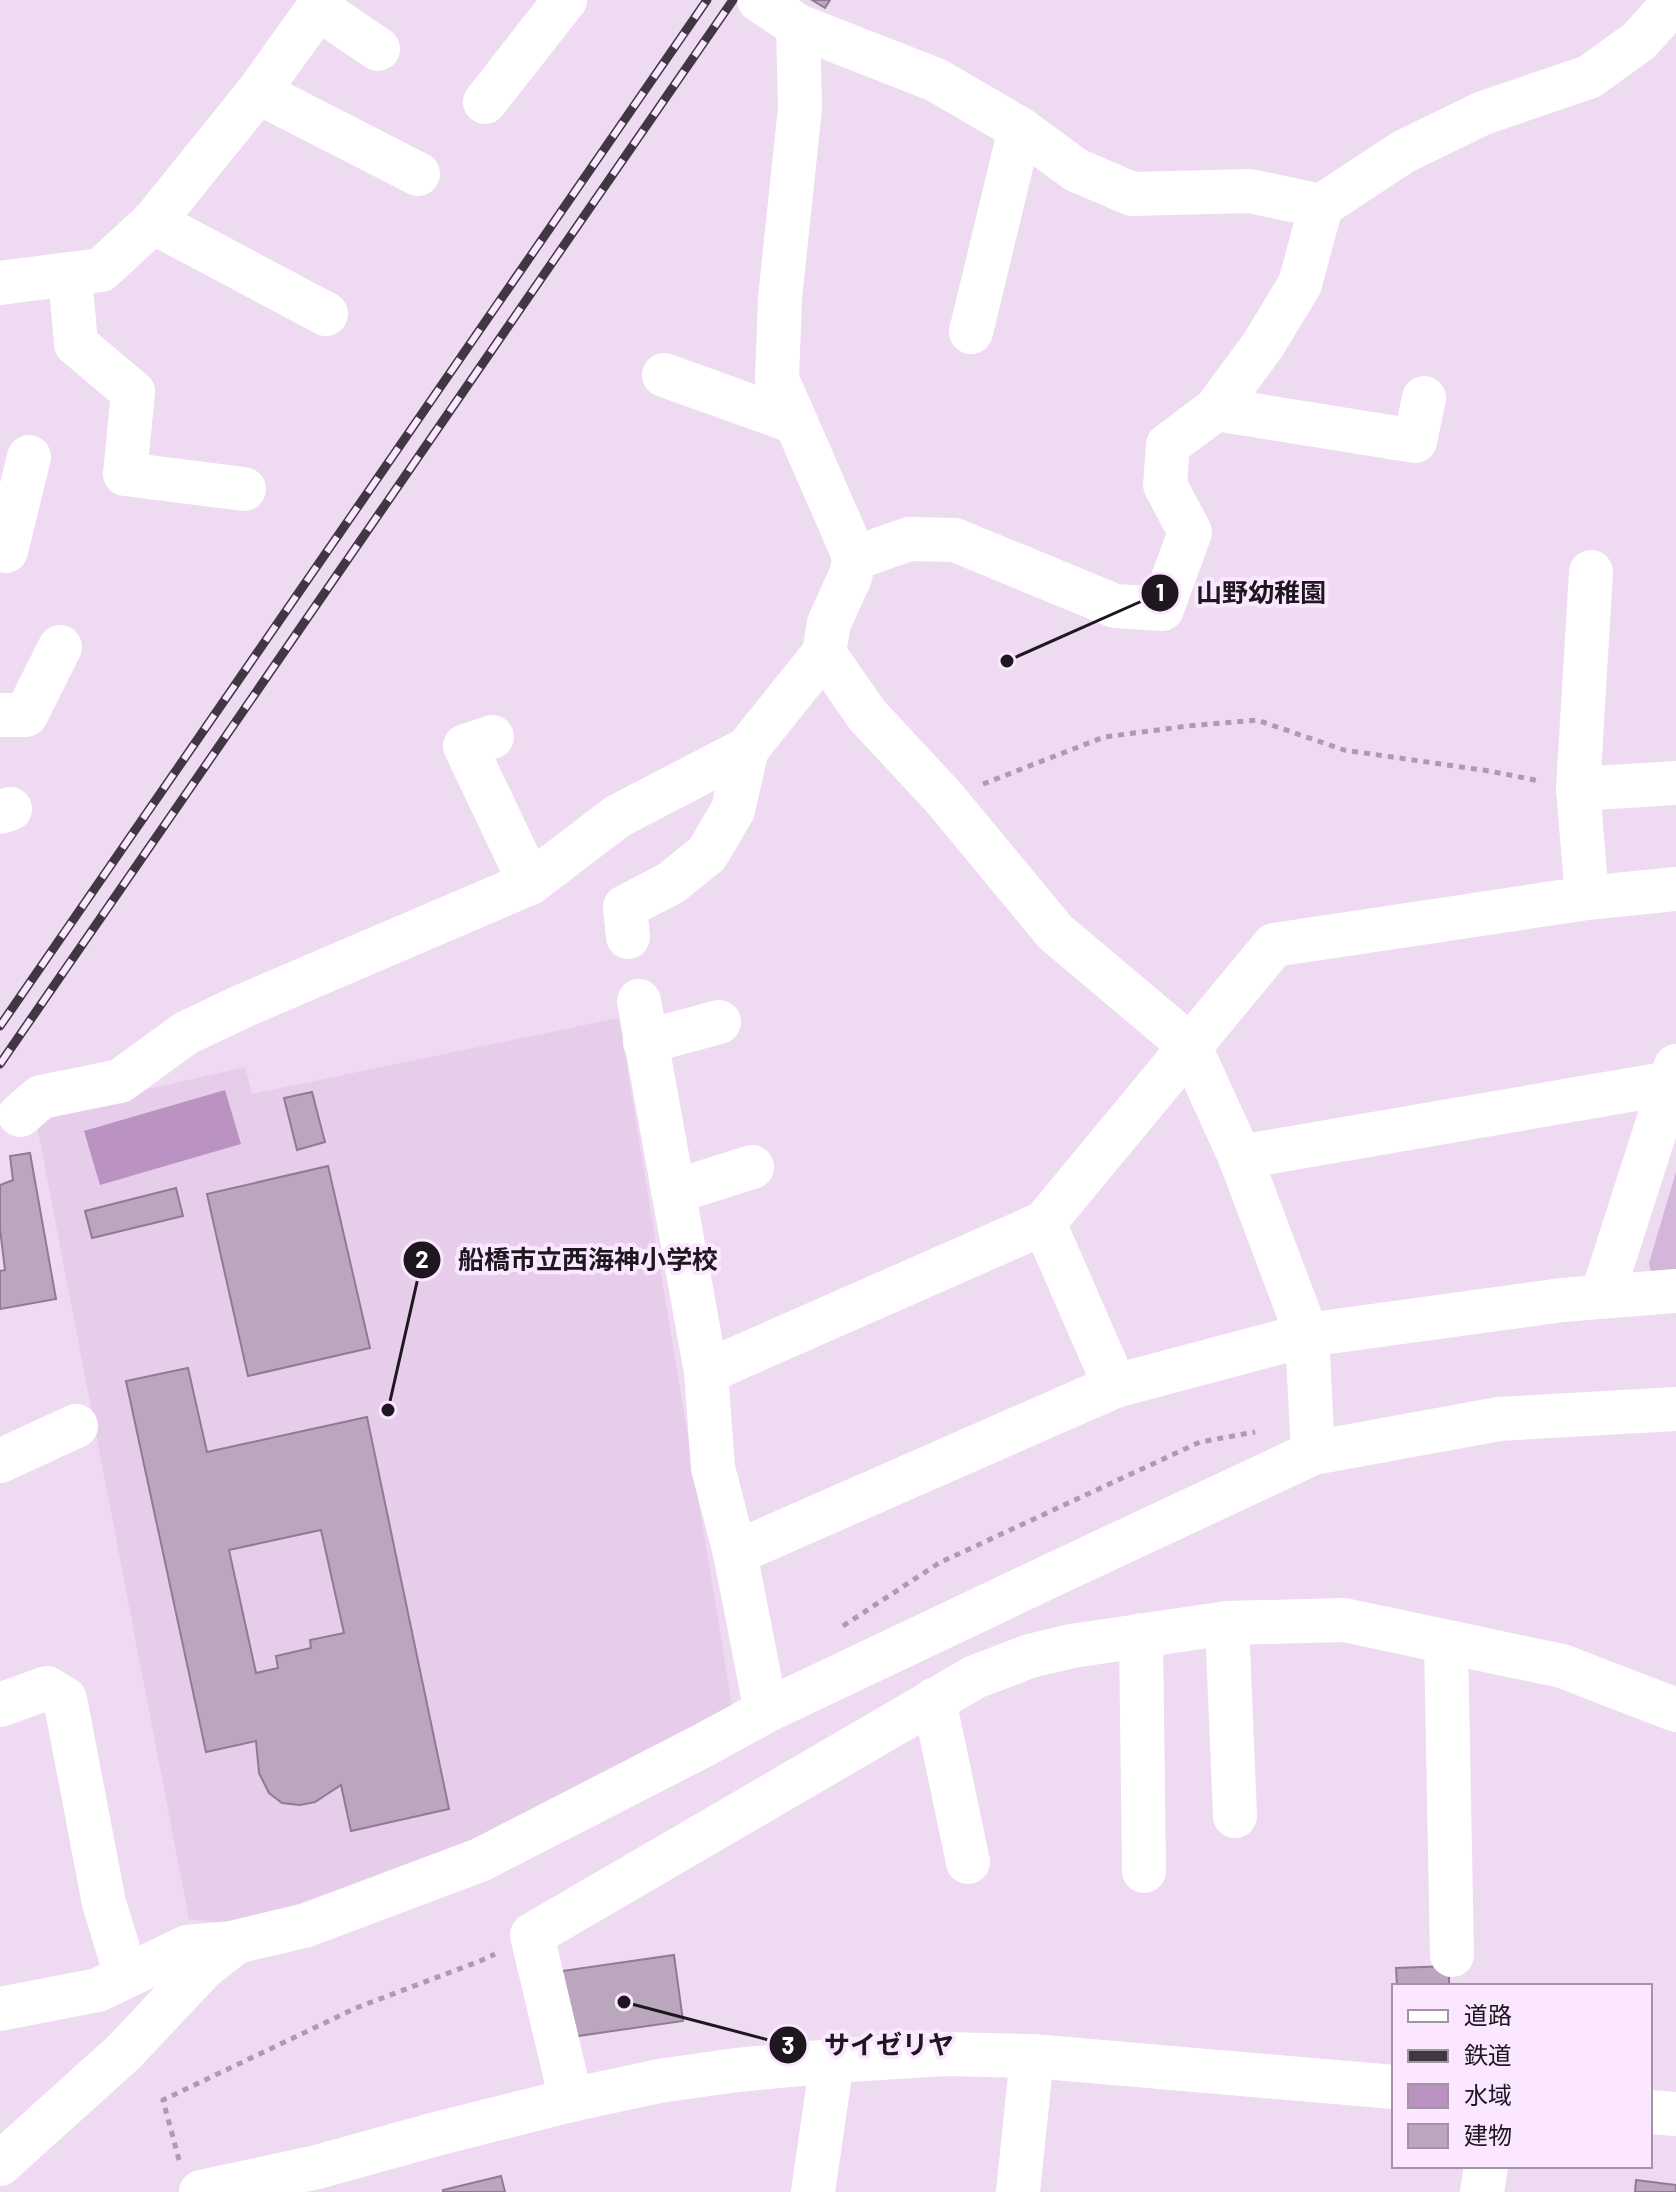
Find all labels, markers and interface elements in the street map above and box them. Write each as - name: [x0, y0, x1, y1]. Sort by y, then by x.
- callout: 山野幼稚園: [1140, 568, 1342, 618]
- text: 山野幼稚園: [1196, 576, 1326, 607]
- text: 1: [1156, 577, 1164, 606]
- callout: 船橋市立西海神小学校: [402, 1235, 734, 1285]
- text: 船橋市立西海神小学校: [458, 1243, 718, 1274]
- text: 2: [415, 1244, 429, 1273]
- legend: [1392, 1984, 1652, 2168]
- text: 道路: [1464, 2000, 1512, 2029]
- callout: サイゼリヤ: [768, 2020, 970, 2070]
- text: サイゼリヤ: [824, 2028, 954, 2059]
- text: 3: [782, 2030, 794, 2059]
- text: 鉄道: [1464, 2040, 1512, 2069]
- text: 水域: [1464, 2080, 1512, 2109]
- text: 建物: [1464, 2120, 1512, 2149]

